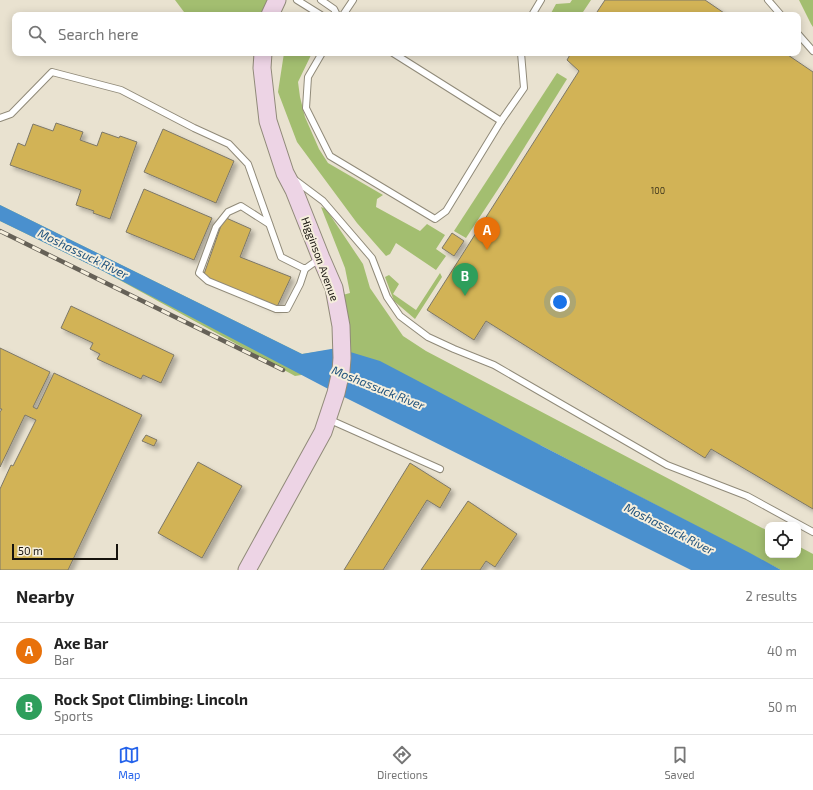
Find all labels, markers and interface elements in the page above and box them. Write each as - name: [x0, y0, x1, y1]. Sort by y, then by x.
- search box: [12, 12, 801, 56]
- icon: search: [26, 23, 48, 45]
- text: Search here: [58, 25, 139, 43]
- house number: 100: [651, 185, 665, 196]
- street label: Higginson Avenue: [299, 215, 342, 303]
- pin: A: [474, 217, 500, 250]
- water label: Moshassuck River: [36, 225, 131, 281]
- pin: B: [452, 263, 478, 296]
- your location: [550, 292, 570, 312]
- water label: Moshassuck River: [330, 362, 427, 412]
- water label: Moshassuck River: [622, 499, 717, 557]
- map controls: [765, 522, 801, 558]
- button: locate: [765, 522, 801, 558]
- scale bar: [12, 542, 118, 561]
- text: 50 m: [18, 544, 43, 557]
- text: Nearby: [16, 586, 74, 606]
- text: 2 results: [745, 588, 797, 604]
- text: Axe Bar: [54, 634, 108, 652]
- text: A: [25, 643, 33, 659]
- text: 40 m: [767, 643, 797, 659]
- text: Bar: [54, 652, 74, 668]
- text: Rock Spot Climbing: Lincoln: [54, 690, 248, 708]
- text: B: [25, 699, 33, 715]
- text: 50 m: [768, 699, 797, 715]
- text: Sports: [54, 708, 93, 724]
- tab: Map: [118, 744, 140, 781]
- tab: Directions: [377, 744, 428, 781]
- tab: Saved: [664, 744, 695, 781]

